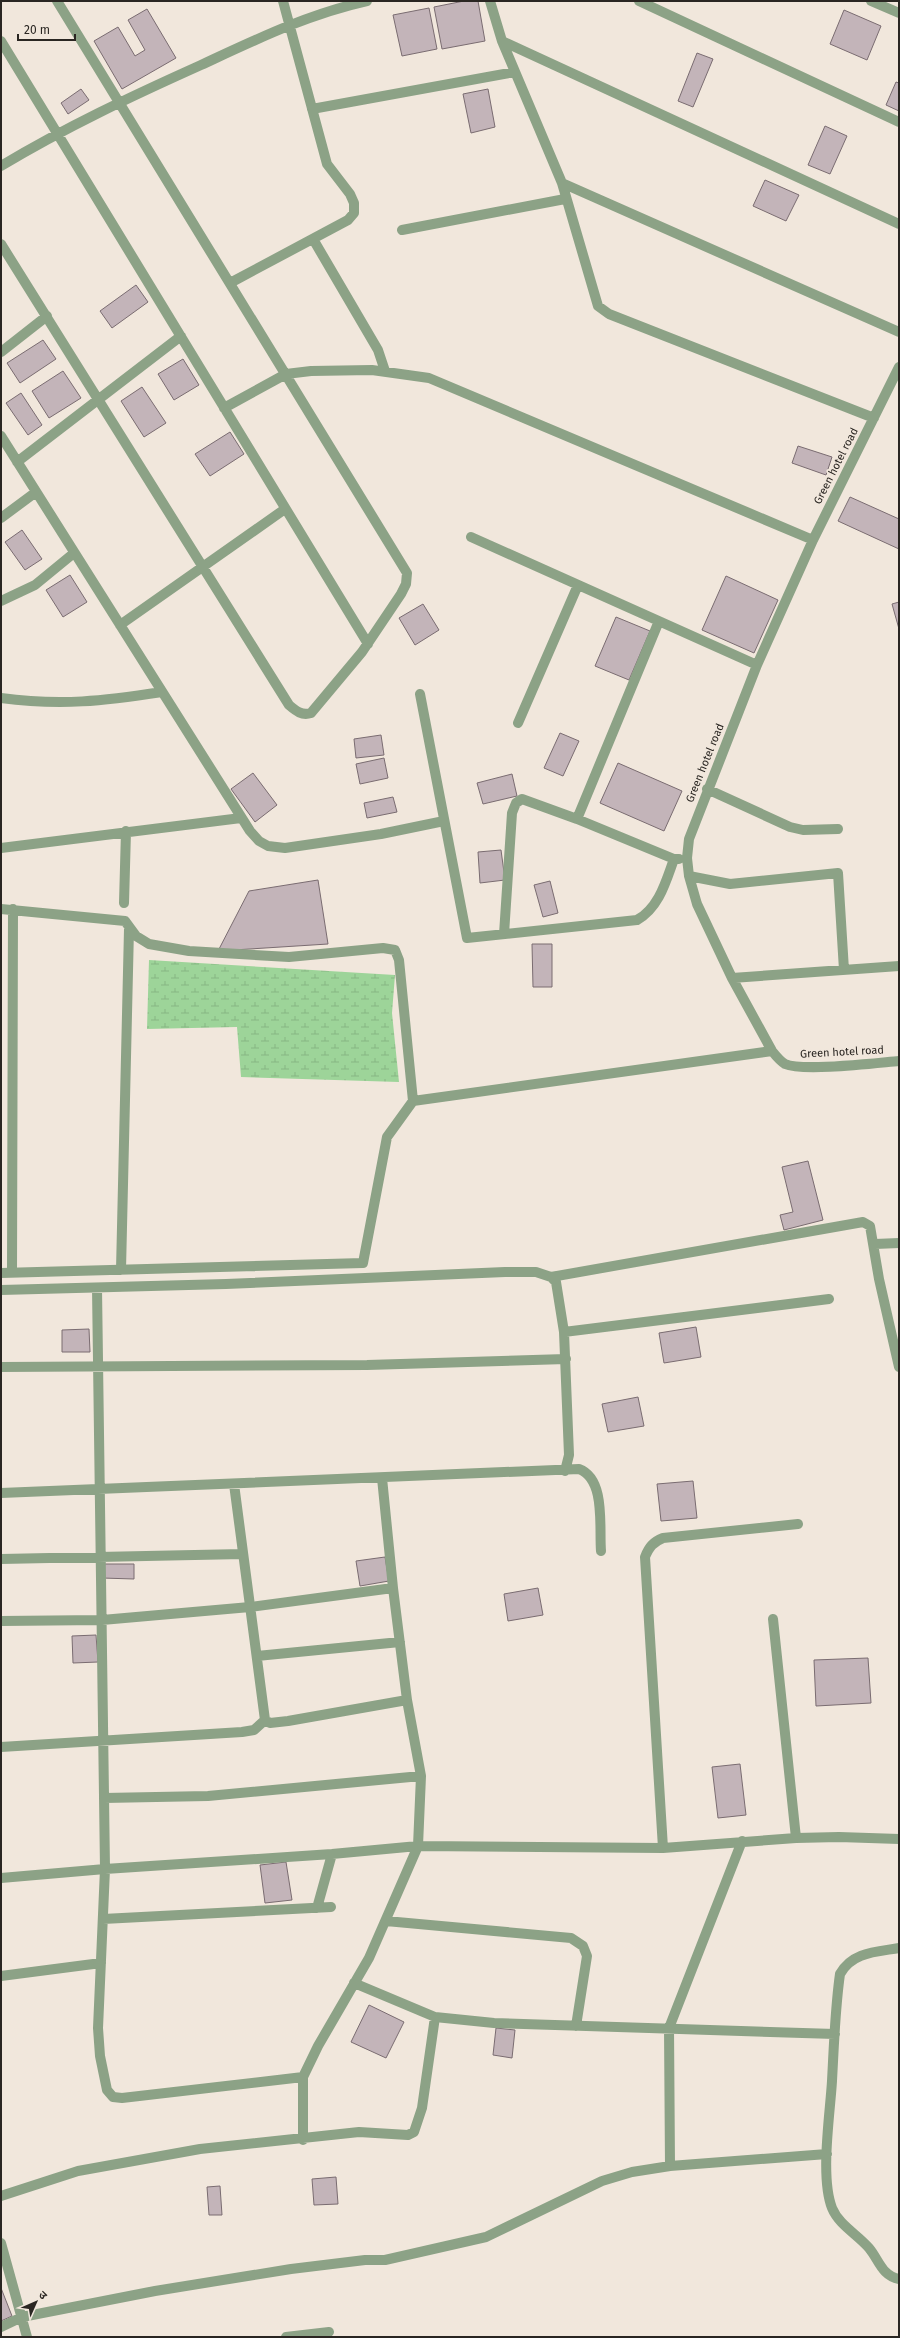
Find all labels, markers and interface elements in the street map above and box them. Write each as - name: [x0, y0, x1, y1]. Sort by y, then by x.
- scale bar: [18, 16, 75, 42]
- text: 20 m: [24, 23, 50, 37]
- street label: Green hotel road: [811, 426, 861, 506]
- street label: Green hotel road: [683, 722, 727, 804]
- street label: Green hotel road: [800, 1043, 884, 1061]
- north arrow: [16, 2282, 56, 2322]
- text: उ: [36, 2288, 50, 2303]

